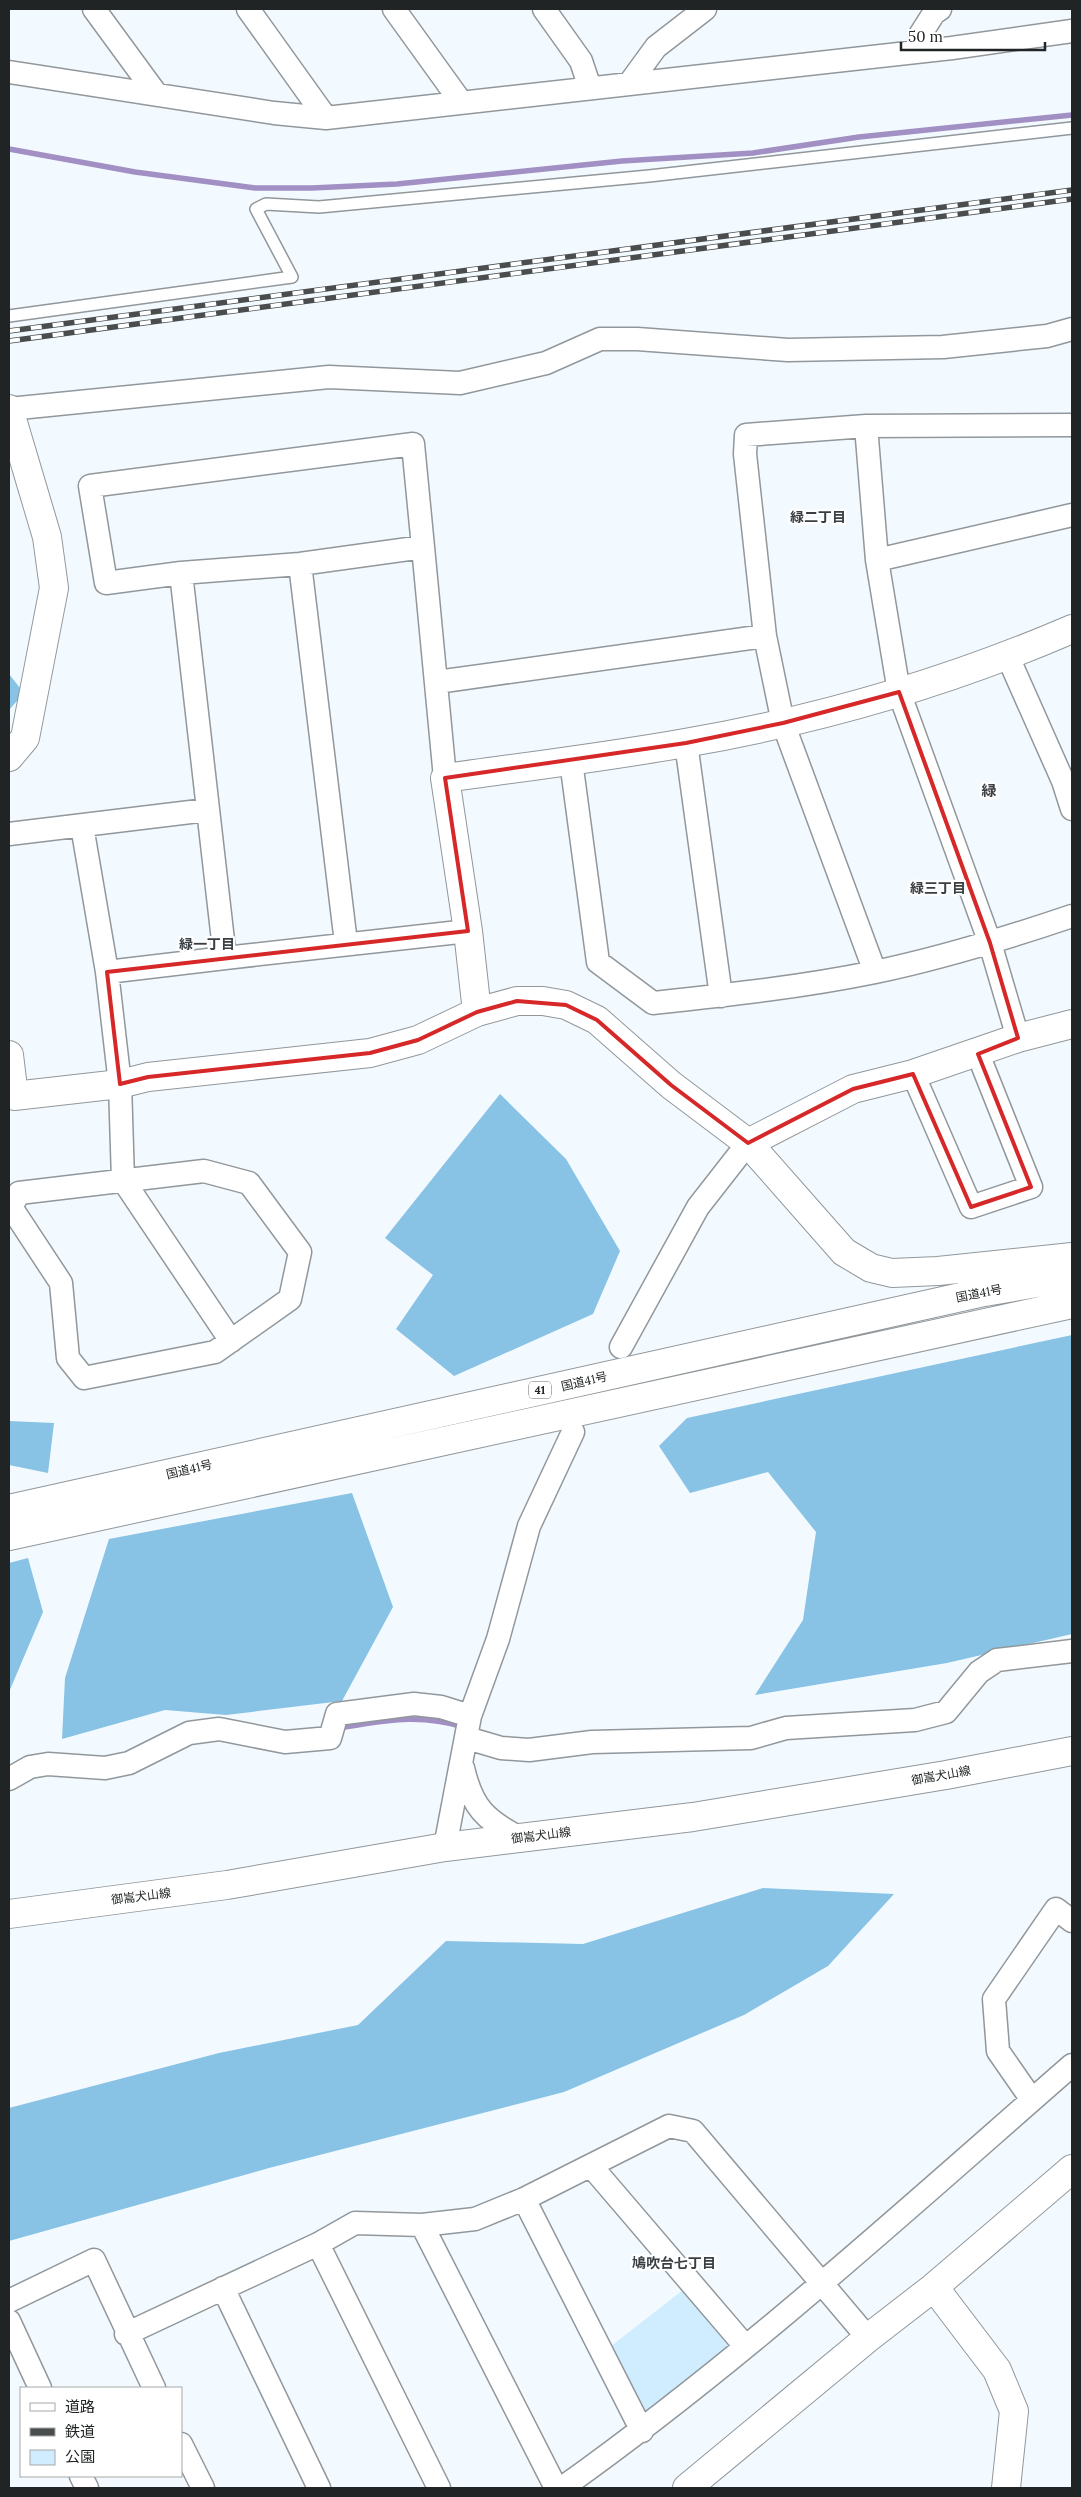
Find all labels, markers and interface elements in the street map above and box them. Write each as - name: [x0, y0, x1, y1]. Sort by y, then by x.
- scale bar: [901, 20, 1045, 52]
- text: 50 m: [908, 27, 943, 46]
- district label: 緑二丁目: [790, 508, 846, 526]
- district label: 緑: [981, 781, 997, 800]
- district label: 緑三丁目: [910, 879, 966, 897]
- district label: 緑一丁目: [179, 935, 235, 953]
- street label: 国道41号: [955, 1281, 1003, 1305]
- street label: 国道41号: [559, 1368, 609, 1394]
- road number: 41: [529, 1382, 551, 1398]
- street label: 国道41号: [164, 1456, 214, 1482]
- street label: 御嵩犬山線: [910, 1762, 972, 1788]
- street label: 御嵩犬山線: [510, 1824, 572, 1846]
- street label: 御嵩犬山線: [110, 1885, 172, 1907]
- district label: 鳩吹台七丁目: [632, 2254, 716, 2272]
- legend: [20, 2387, 182, 2477]
- text: 道路: [65, 2397, 95, 2416]
- text: 鉄道: [65, 2422, 95, 2441]
- text: 公園: [65, 2447, 95, 2466]

